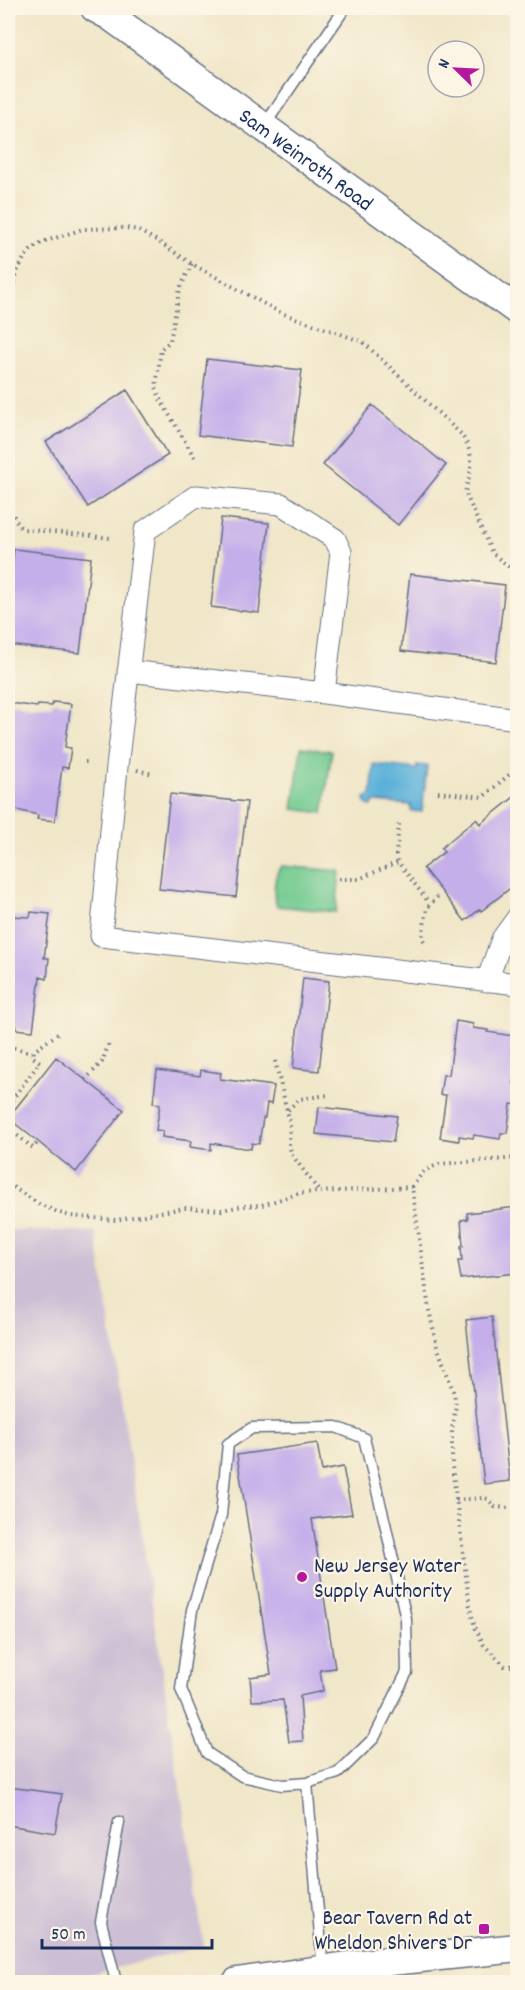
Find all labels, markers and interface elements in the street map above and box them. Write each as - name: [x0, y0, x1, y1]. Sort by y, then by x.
- north arrow: [426, 39, 486, 99]
- text: N: [432, 56, 457, 72]
- street label: Sam Weinroth Road: [231, 102, 378, 220]
- place label: New Jersey Water Supply Authority: [314, 1552, 462, 1608]
- marker: New Jersey Water Supply Authority: [295, 1570, 309, 1584]
- place label: Bear Tavern Rd at Wheldon Shivers Dr: [314, 1904, 473, 1960]
- scale bar: [42, 1912, 212, 1950]
- marker: Bear Tavern Rd at Wheldon Shivers Dr: [477, 1922, 491, 1936]
- text: 50 m: [51, 1923, 86, 1948]

